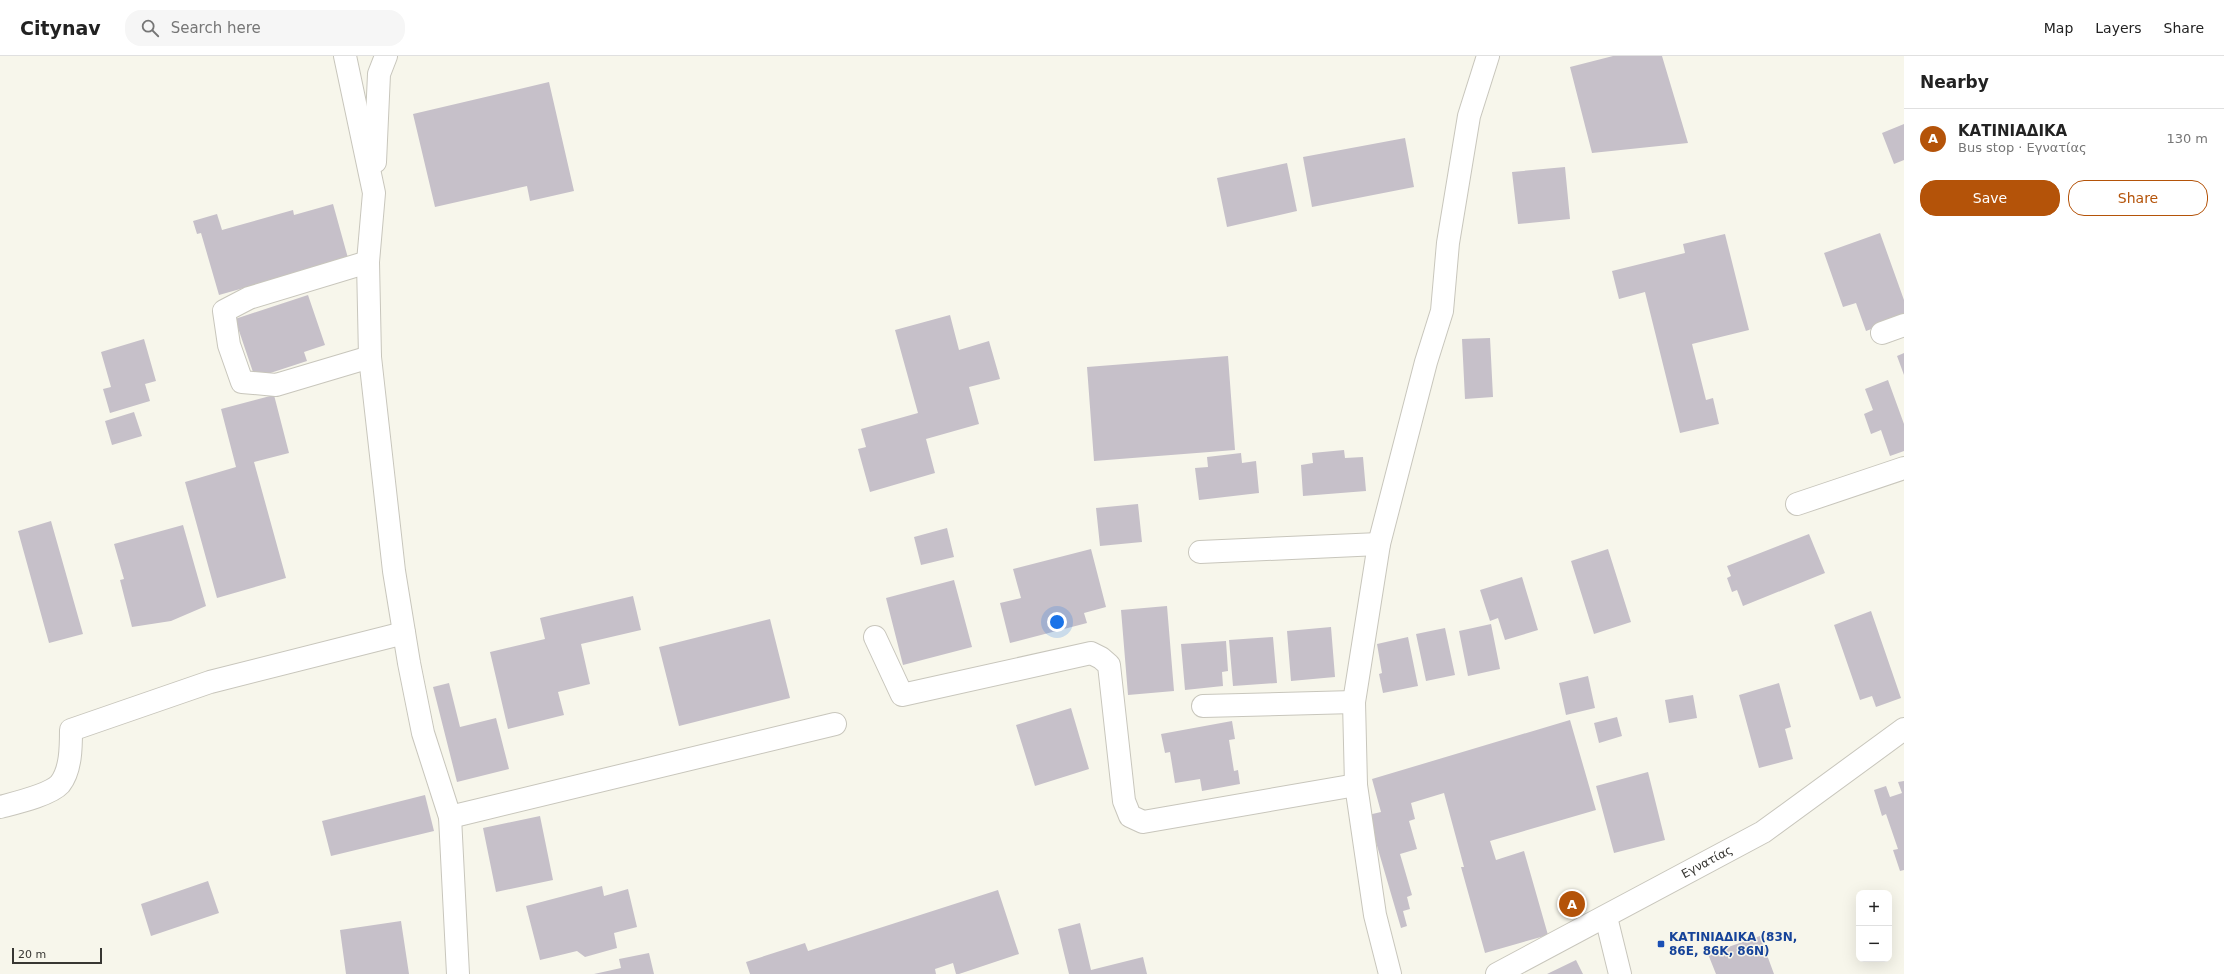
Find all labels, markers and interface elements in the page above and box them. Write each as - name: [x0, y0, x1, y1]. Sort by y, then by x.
- search box: [125, 10, 405, 46]
- text: Citynav: [20, 17, 101, 39]
- icon: search: [139, 17, 161, 39]
- text: Search here: [171, 19, 261, 37]
- text: Map: [2044, 20, 2073, 36]
- text: Layers: [2095, 20, 2142, 36]
- text: Share: [2164, 20, 2204, 36]
- text: Nearby: [1920, 72, 1989, 92]
- text: ΚΑΤΙΝΙΑΔΙΚΑ: [1958, 122, 2067, 140]
- text: A: [1928, 131, 1938, 146]
- text: 130 m: [2166, 131, 2208, 146]
- text: Bus stop · Εγνατίας: [1958, 140, 2087, 155]
- button: Save: [1920, 180, 2060, 216]
- button: Share: [2068, 180, 2208, 216]
- your location: [1047, 612, 1067, 632]
- street label: Εγνατίας: [1679, 843, 1735, 881]
- pin: A: [1559, 889, 1585, 919]
- map controls: [1856, 890, 1892, 962]
- button: +: [1856, 890, 1892, 926]
- button: −: [1856, 926, 1892, 962]
- place label: ΚΑΤΙΝΙΑΔΙΚΑ (83Ν, 86Ε, 86Κ, 86Ν): [1669, 930, 1797, 958]
- marker: ΚΑΤΙΝΙΑΔΙΚΑ (83Ν, 86Ε, 86Κ, 86Ν): [1656, 939, 1666, 949]
- scale bar: [12, 946, 102, 965]
- text: 20 m: [18, 948, 46, 961]

